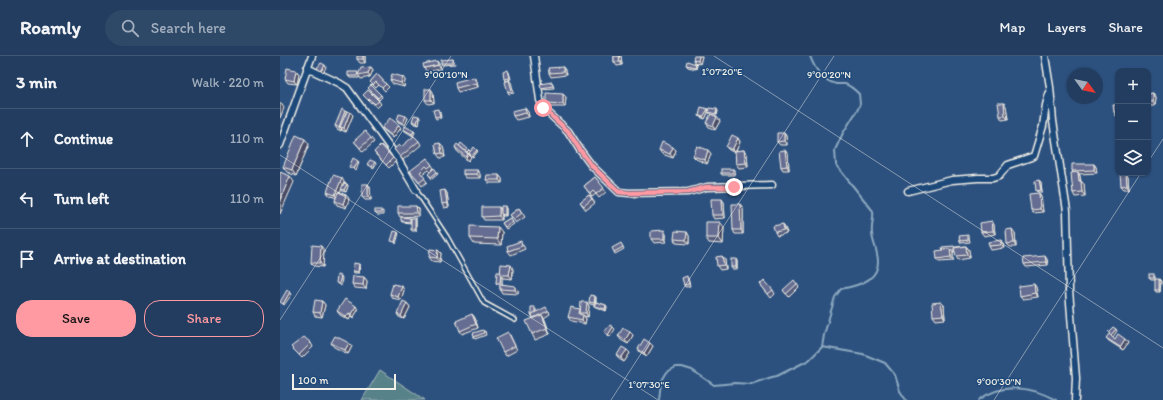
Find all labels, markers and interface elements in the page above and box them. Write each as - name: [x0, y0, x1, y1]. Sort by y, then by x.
- search box: [105, 10, 385, 46]
- text: Roamly: [20, 16, 81, 39]
- icon: search: [119, 17, 141, 39]
- text: Search here: [151, 19, 226, 37]
- text: Map: [1000, 19, 1025, 36]
- text: Layers: [1047, 19, 1086, 36]
- text: Share: [1108, 19, 1143, 36]
- text: 1°07'20"E: [701, 65, 743, 78]
- text: 9°00'10"N: [424, 68, 468, 81]
- text: 9°00'20"N: [807, 68, 851, 81]
- north arrow: [1067, 68, 1103, 104]
- map controls: [1115, 68, 1151, 176]
- button: +: [1115, 68, 1151, 104]
- text: 3 min: [16, 72, 57, 92]
- text: Walk · 220 m: [192, 75, 264, 90]
- route start: [534, 99, 552, 117]
- button: −: [1115, 104, 1151, 140]
- icon: ahead: [16, 128, 38, 150]
- text: Continue: [54, 130, 113, 148]
- text: 110 m: [230, 131, 264, 146]
- button: layers: [1115, 140, 1151, 176]
- route end: [725, 178, 743, 196]
- icon: left: [16, 188, 38, 210]
- text: Turn left: [54, 190, 109, 208]
- text: 110 m: [230, 191, 264, 206]
- icon: arrive: [16, 248, 38, 270]
- text: Arrive at destination: [54, 250, 186, 268]
- button: Save: [16, 300, 136, 337]
- button: Share: [144, 300, 264, 337]
- scale bar: [292, 372, 396, 391]
- text: 100 m: [298, 374, 328, 387]
- text: 9°00'30"N: [977, 375, 1021, 388]
- text: 1°07'30"E: [628, 378, 670, 391]

